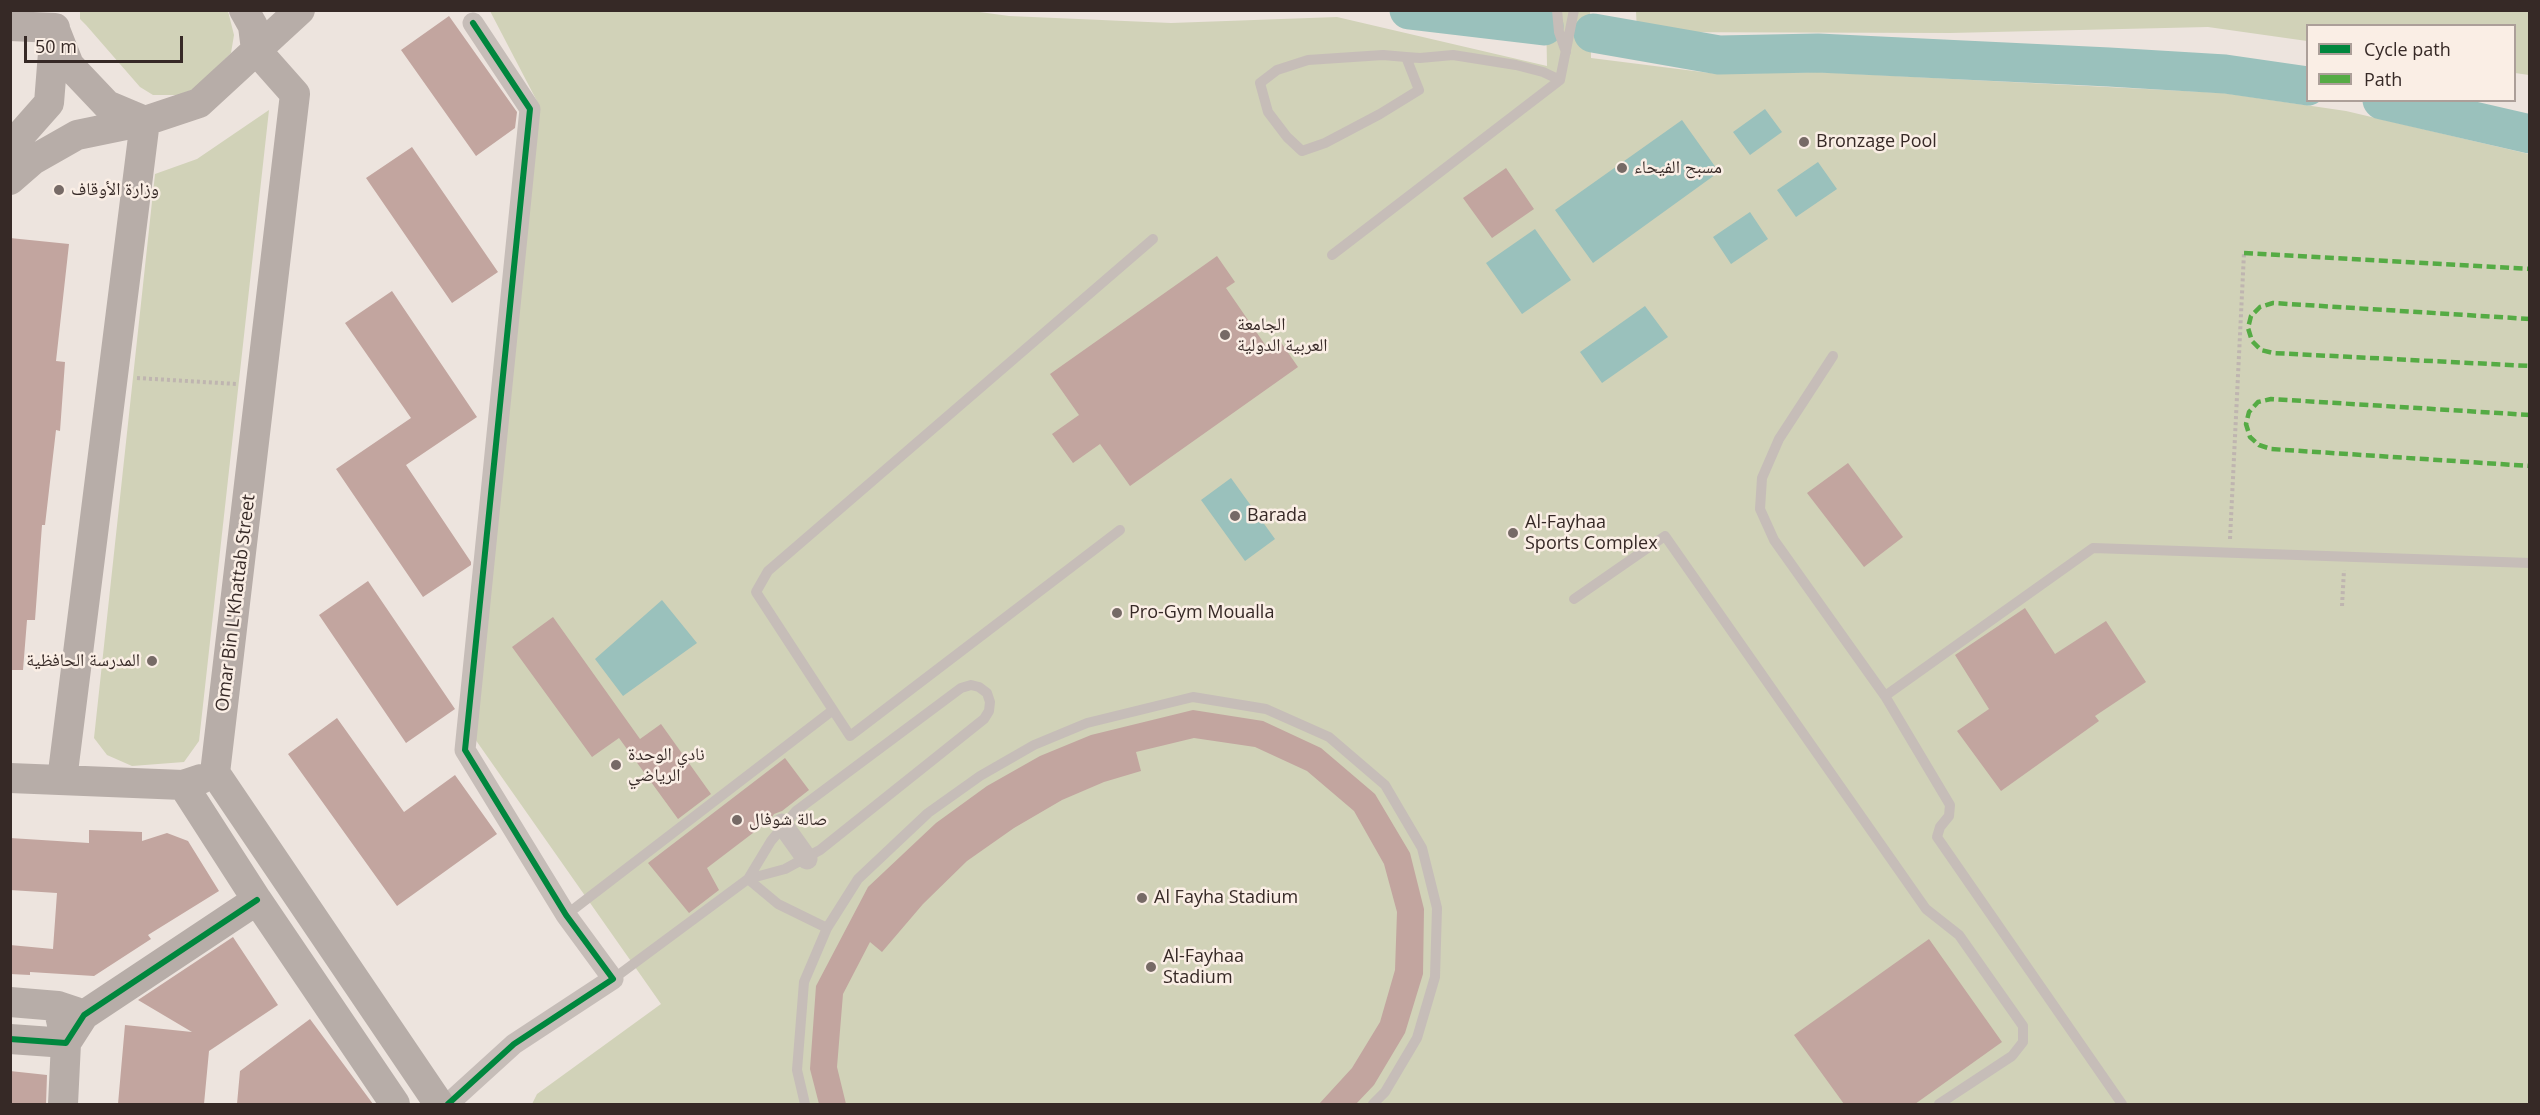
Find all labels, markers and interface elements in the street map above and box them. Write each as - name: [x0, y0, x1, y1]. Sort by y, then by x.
- scale bar: [27, 24, 186, 62]
- legend: [2306, 24, 2516, 102]
- text: 50 m: [35, 34, 77, 58]
- text: Cycle path: [2364, 37, 2451, 61]
- text: Path: [2364, 67, 2402, 91]
- place label: Bronzage Pool: [1816, 131, 1937, 153]
- marker: Bronzage Pool: [1797, 135, 1811, 149]
- place label: مسبح الفيحاء: [1634, 157, 1722, 179]
- marker: مسبح الفيحاء: [1615, 161, 1629, 175]
- place label: وزارة الأوقاف: [71, 179, 159, 201]
- marker: وزارة الأوقاف: [52, 183, 66, 197]
- place label: الجامعة العربية الدولية: [1237, 314, 1328, 356]
- marker: الجامعة العربية الدولية: [1218, 328, 1232, 342]
- street label: Omar Bin L'Khattab Street: [212, 493, 260, 713]
- place label: Barada: [1247, 505, 1307, 527]
- marker: Barada: [1228, 509, 1242, 523]
- place label: Al-Fayhaa Sports Complex: [1525, 512, 1658, 554]
- marker: Al-Fayhaa Sports Complex: [1506, 526, 1520, 540]
- place label: Pro-Gym Moualla: [1129, 602, 1274, 624]
- marker: Pro-Gym Moualla: [1110, 606, 1124, 620]
- place label: المدرسة الحافظية: [26, 650, 140, 672]
- marker: المدرسة الحافظية: [145, 654, 159, 668]
- place label: نادي الوحدة الرياضي: [628, 744, 705, 786]
- marker: نادي الوحدة الرياضي: [609, 758, 623, 772]
- place label: صالة شوفال: [749, 809, 827, 831]
- marker: صالة شوفال: [730, 813, 744, 827]
- place label: Al Fayha Stadium: [1154, 887, 1298, 909]
- marker: Al Fayha Stadium: [1135, 891, 1149, 905]
- place label: Al-Fayhaa Stadium: [1163, 946, 1244, 988]
- marker: Al-Fayhaa Stadium: [1144, 960, 1158, 974]

